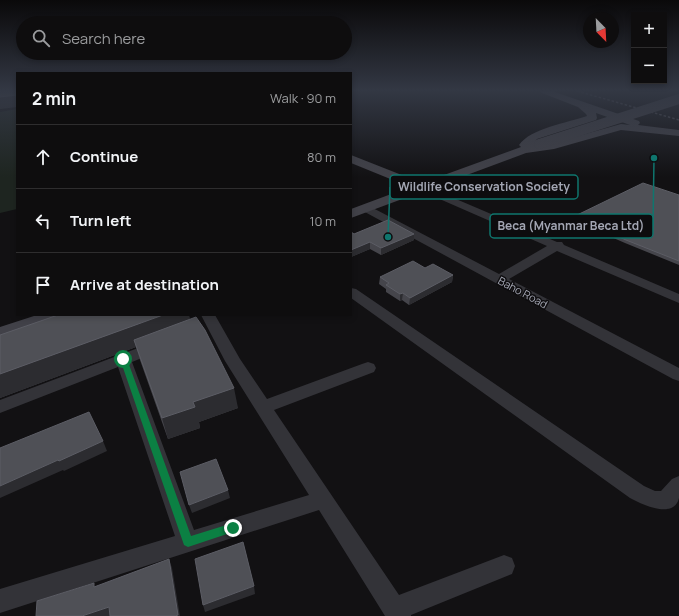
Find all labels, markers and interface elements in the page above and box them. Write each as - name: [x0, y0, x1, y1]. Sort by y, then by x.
- north arrow: [583, 12, 619, 48]
- map controls: [631, 12, 667, 84]
- button: +: [631, 12, 667, 48]
- search box: [16, 16, 352, 60]
- icon: search: [30, 27, 52, 49]
- text: Search here: [62, 28, 145, 49]
- button: −: [631, 48, 667, 84]
- text: 2 min: [32, 87, 76, 110]
- text: Walk · 90 m: [270, 89, 336, 107]
- icon: ahead: [32, 146, 54, 168]
- text: Continue: [70, 146, 138, 167]
- text: 80 m: [307, 148, 336, 166]
- callout: Wildlife Conservation Society: [390, 175, 578, 199]
- text: Wildlife Conservation Society: [398, 178, 570, 195]
- icon: left: [32, 210, 54, 232]
- text: Turn left: [70, 210, 132, 231]
- text: 10 m: [309, 212, 336, 230]
- callout: Beca (Myanmar Beca Ltd): [490, 214, 653, 238]
- text: Beca (Myanmar Beca Ltd): [497, 217, 645, 234]
- street label: Baho Road: [496, 273, 550, 311]
- icon: arrive: [32, 274, 54, 296]
- text: Arrive at destination: [70, 274, 219, 295]
- route start: [114, 350, 132, 368]
- route end: [224, 519, 242, 537]

